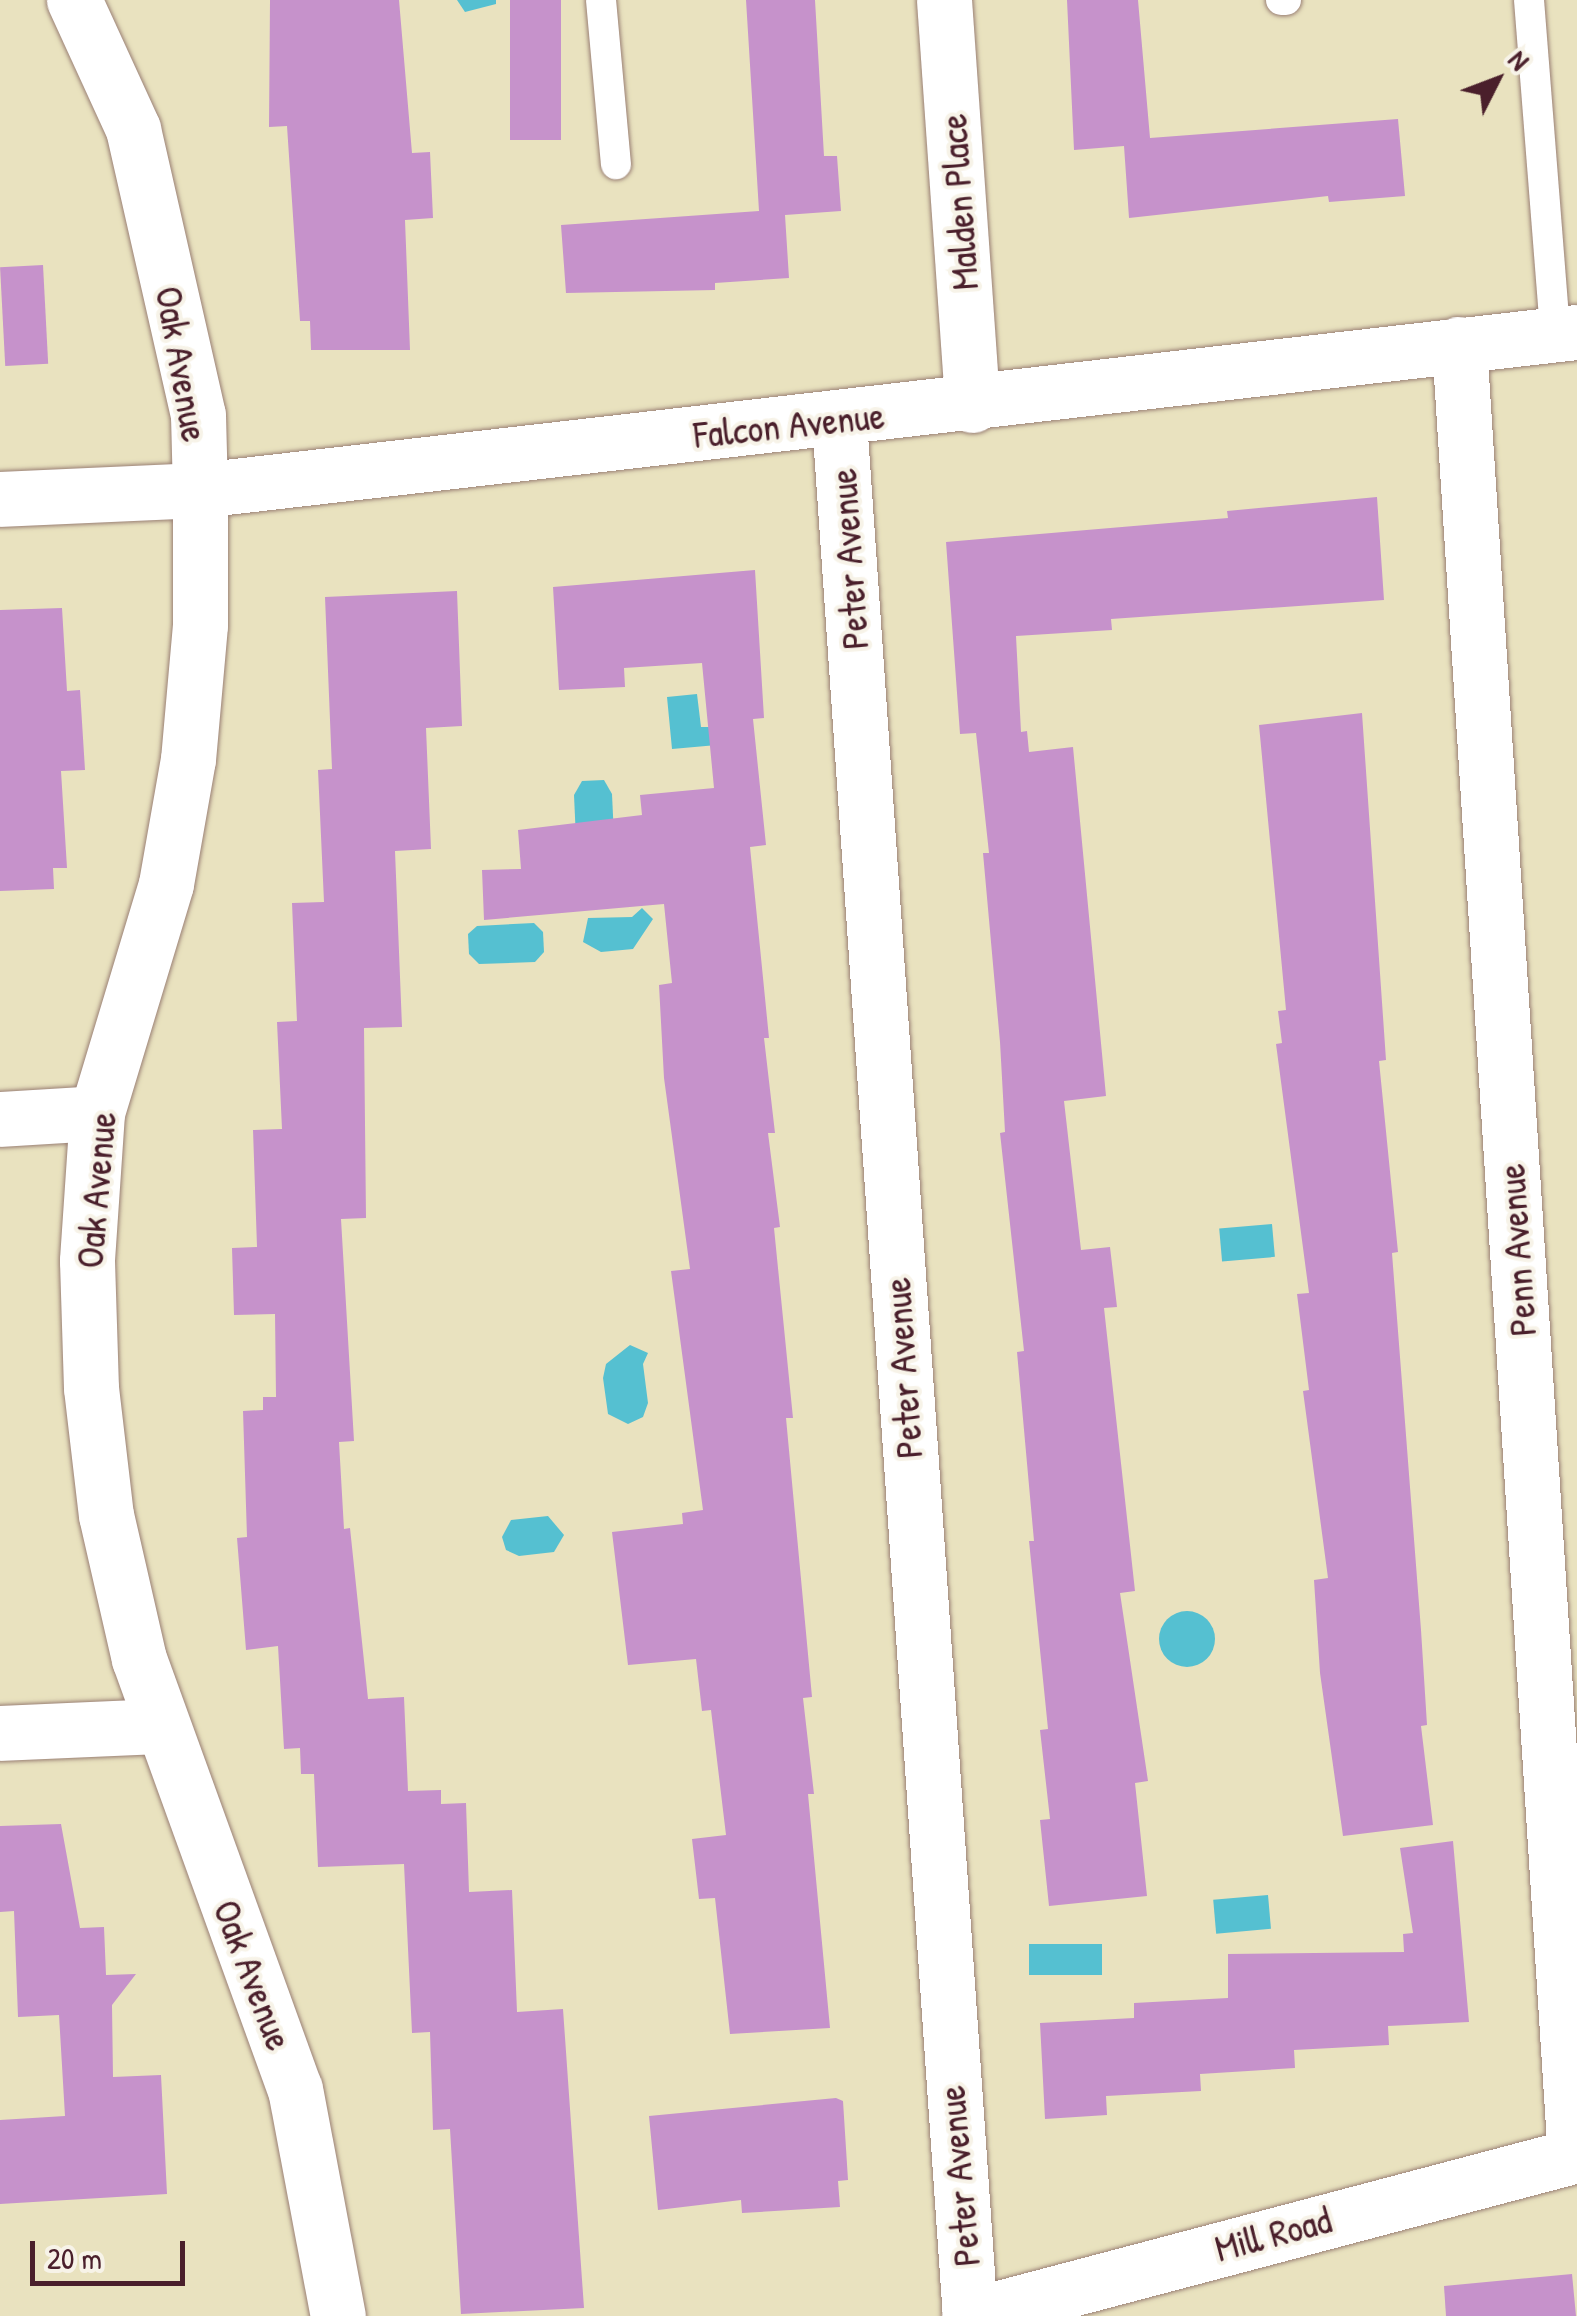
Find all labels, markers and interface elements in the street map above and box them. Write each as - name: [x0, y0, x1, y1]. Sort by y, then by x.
- north arrow: [1447, 30, 1547, 130]
- text: N: [1500, 42, 1538, 78]
- street label: Malden Place: [930, 112, 988, 292]
- street label: Oak Avenue: [146, 283, 218, 445]
- street label: Falcon Avenue: [691, 392, 887, 458]
- street label: Peter Avenue: [820, 467, 878, 651]
- street label: Oak Avenue: [66, 1110, 126, 1270]
- street label: Penn Avenue: [1488, 1162, 1546, 1338]
- street label: Peter Avenue: [874, 1276, 932, 1460]
- street label: Oak Avenue: [204, 1894, 302, 2056]
- street label: Peter Avenue: [928, 2084, 990, 2268]
- street label: Mill Road: [1210, 2197, 1336, 2271]
- scale bar: [35, 2221, 190, 2283]
- text: 20 m: [47, 2238, 102, 2278]

